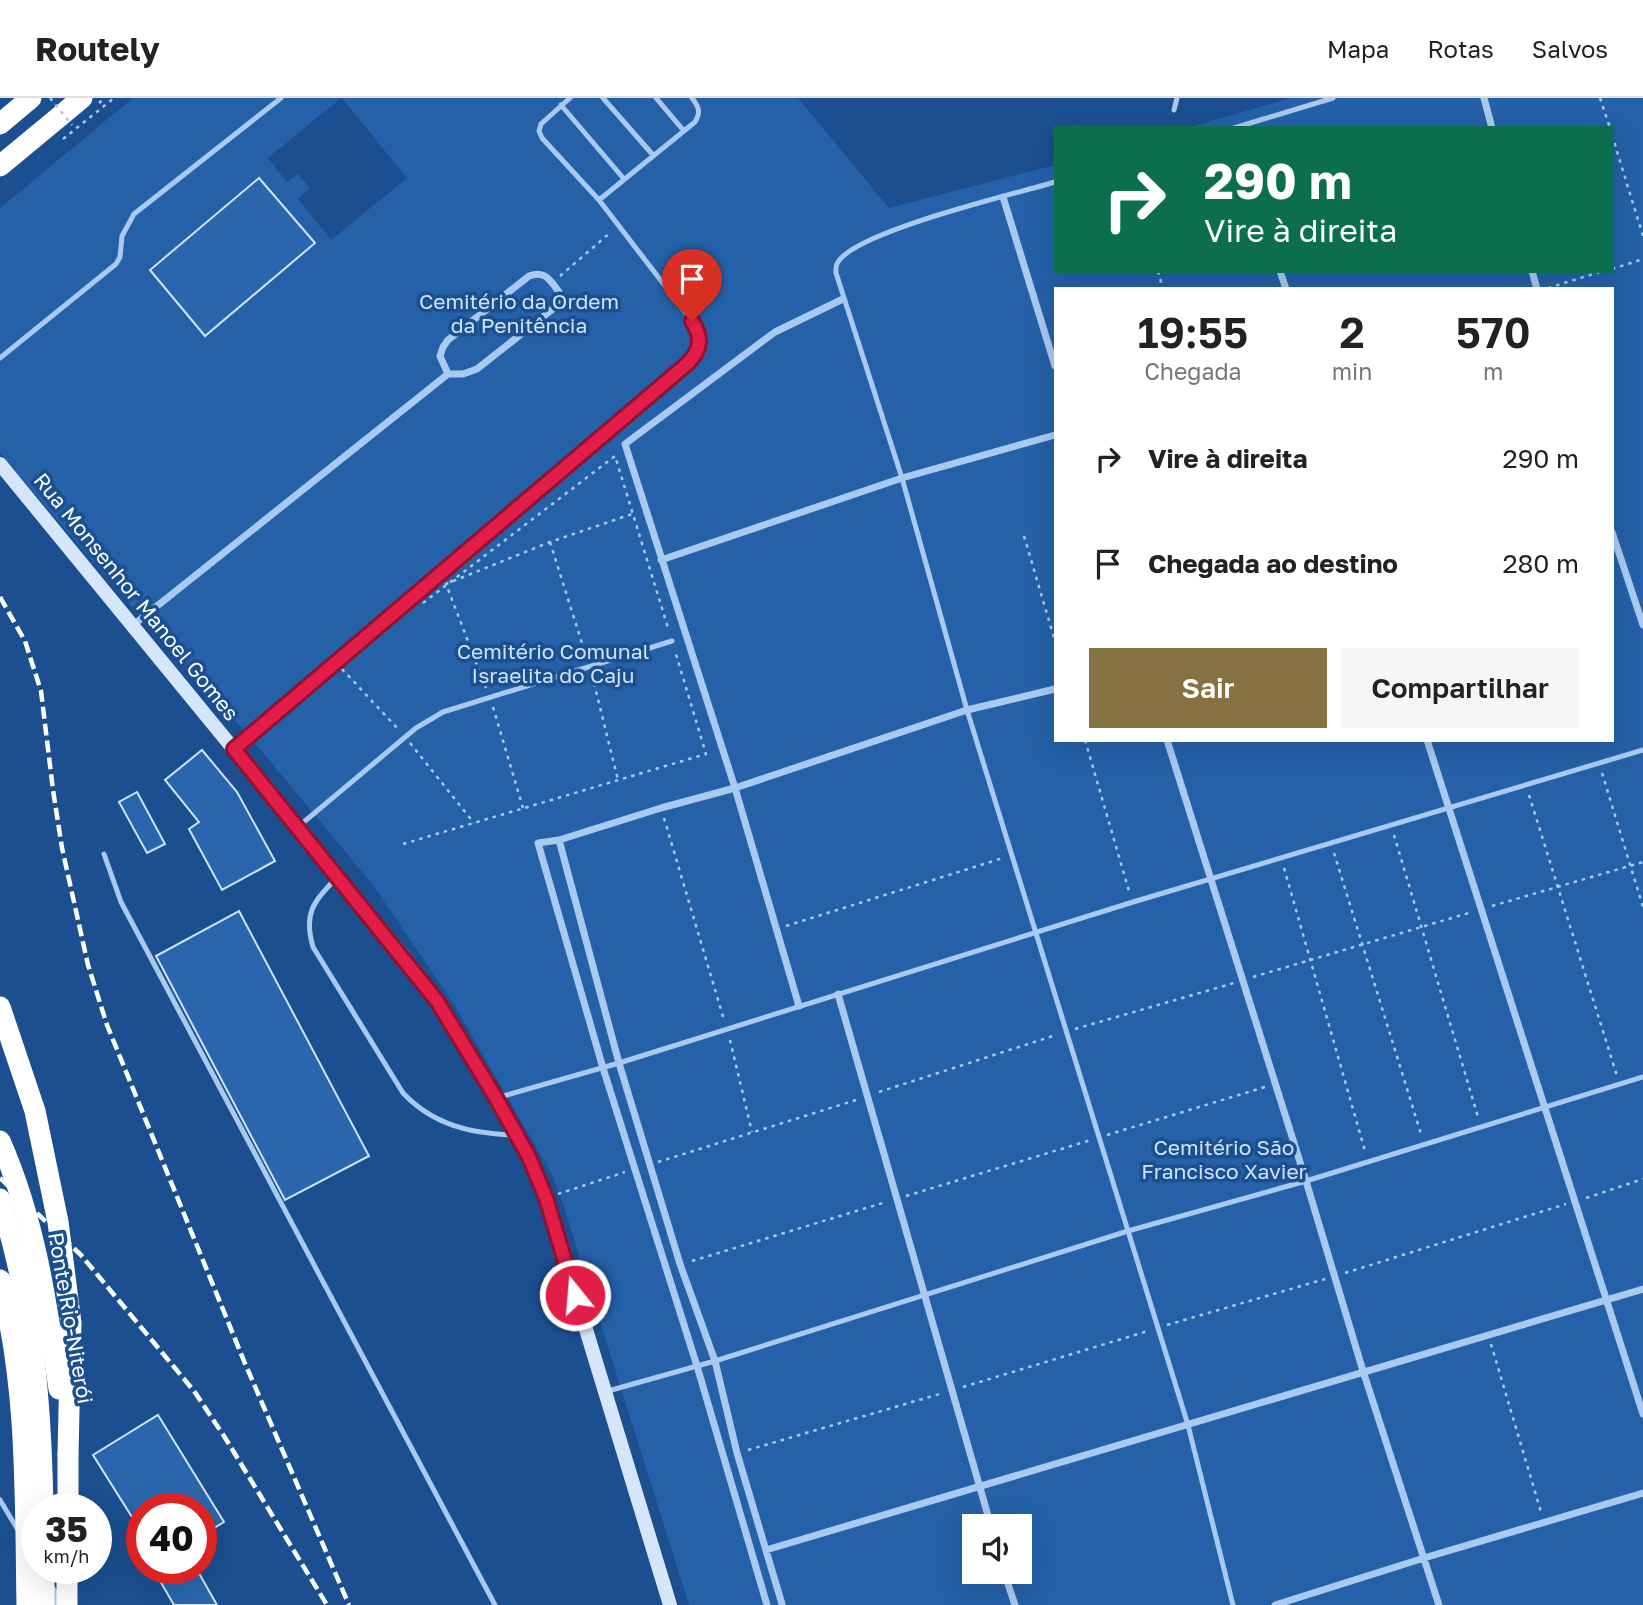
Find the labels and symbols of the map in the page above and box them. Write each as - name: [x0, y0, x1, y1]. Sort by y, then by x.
- pin: [662, 249, 722, 321]
- park label: Cemitério da Ordem da Penitência: [419, 288, 619, 338]
- street label: Rua Monsenhor Manoel Gomes: [29, 467, 245, 726]
- park label: Cemitério Comunal Israelita do Caju: [457, 638, 649, 688]
- park label: Cemitério São Francisco Xavier: [1141, 1134, 1307, 1184]
- street label: Ponte Rio-Niterói: [43, 1230, 99, 1406]
- position arrow: [538, 1258, 612, 1332]
- speed limit sign: 40: [126, 1493, 217, 1584]

